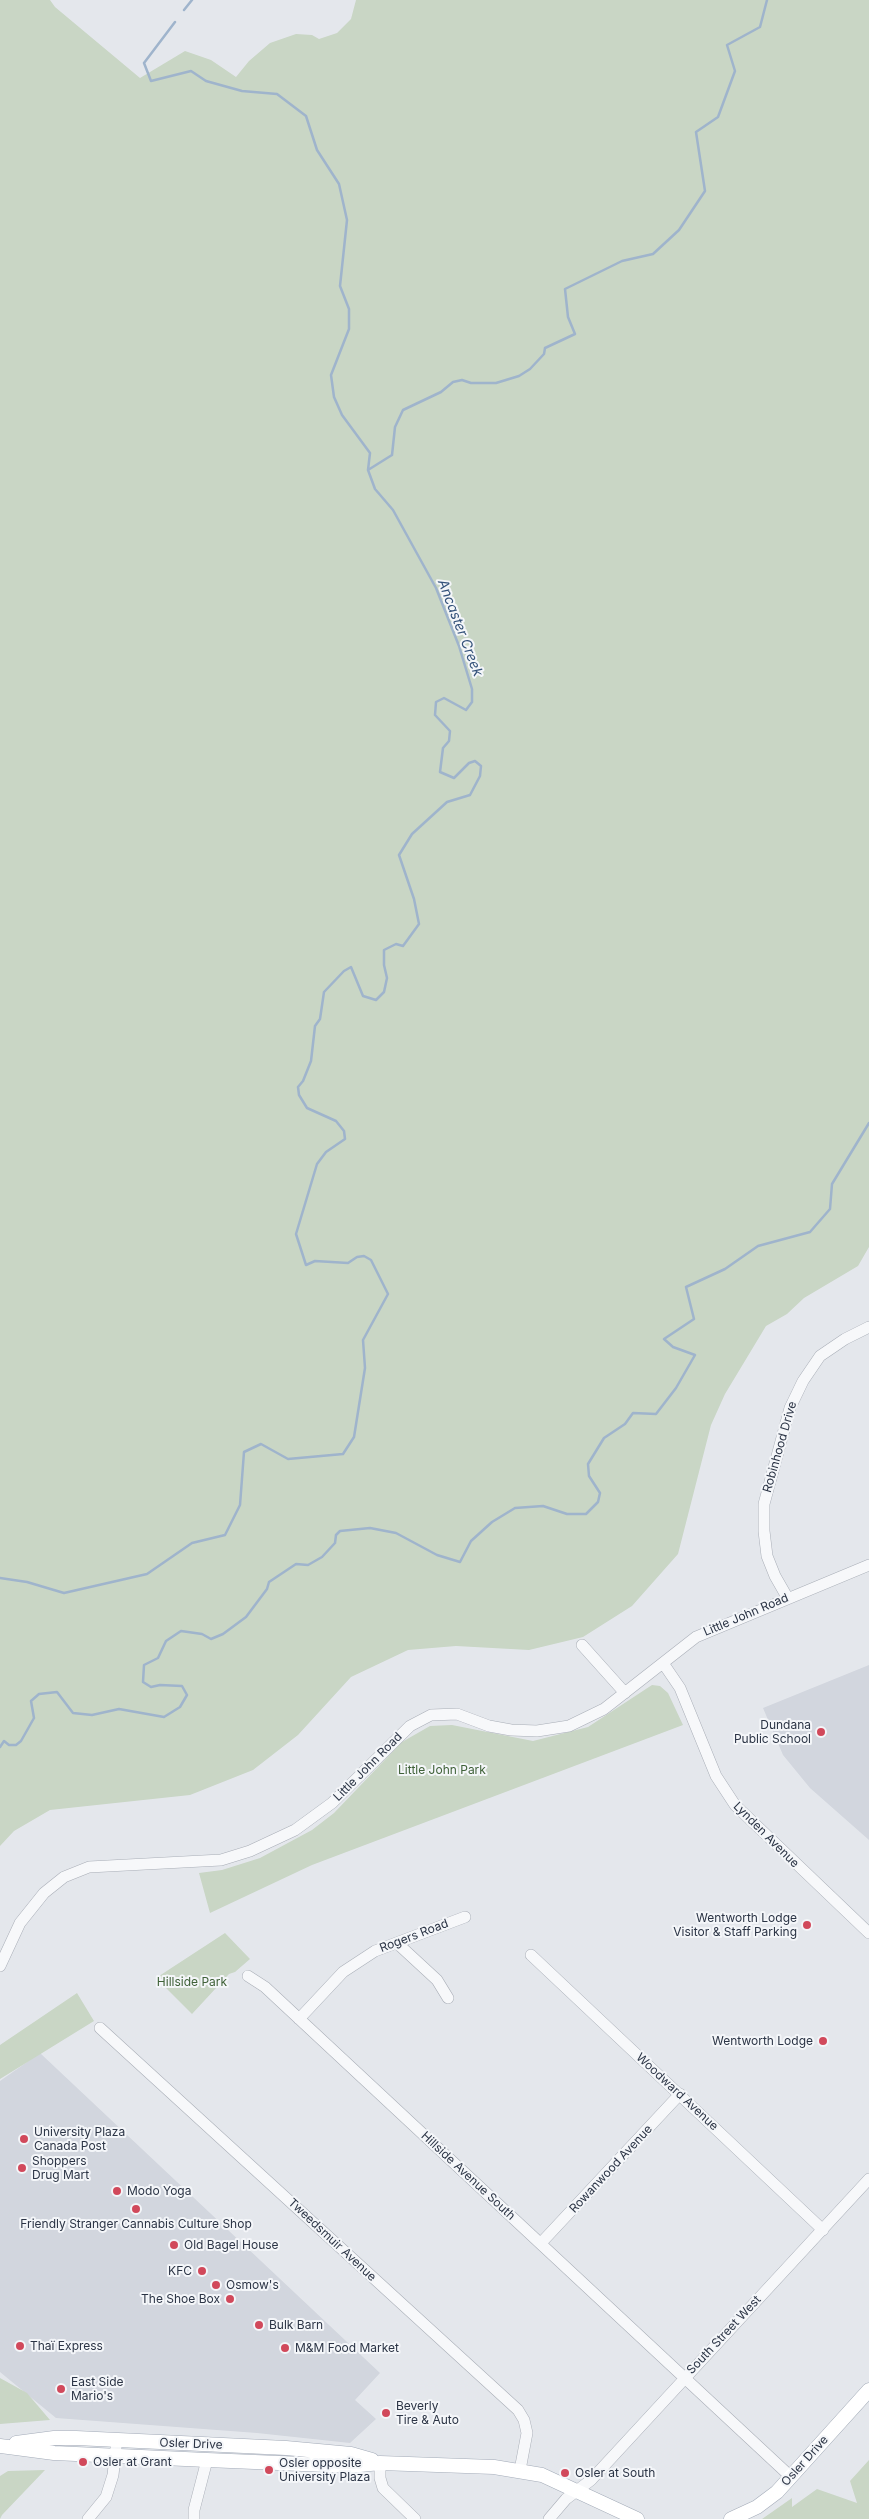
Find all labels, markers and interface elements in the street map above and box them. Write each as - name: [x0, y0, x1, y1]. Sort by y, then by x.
- water label: Ancaster Creek: [434, 577, 486, 679]
- street label: Robinhood Drive: [760, 1400, 800, 1494]
- street label: Little John Road: [701, 1591, 791, 1639]
- place label: Dundana Public School: [734, 1718, 811, 1746]
- marker: Dundana Public School: [815, 1726, 827, 1738]
- street label: Little John Road: [331, 1730, 405, 1804]
- park label: Little John Park: [398, 1763, 486, 1777]
- street label: Lynden Avenue: [730, 1799, 802, 1871]
- place label: Wentworth Lodge Visitor & Staff Parking: [673, 1911, 797, 1939]
- street label: Rogers Road: [378, 1916, 450, 1956]
- marker: Wentworth Lodge Visitor & Staff Parking: [801, 1919, 813, 1931]
- park label: Hillside Park: [157, 1975, 227, 1989]
- place label: Wentworth Lodge: [712, 2034, 813, 2048]
- marker: Wentworth Lodge: [817, 2035, 829, 2047]
- street label: Woodward Avenue: [633, 2050, 721, 2134]
- street label: Rowanwood Avenue: [567, 2122, 655, 2216]
- place label: University Plaza Canada Post: [34, 2125, 125, 2153]
- street label: Hillside Avenue South: [418, 2129, 518, 2223]
- marker: University Plaza Canada Post: [18, 2133, 30, 2145]
- place label: Shoppers Drug Mart: [32, 2154, 89, 2182]
- marker: Shoppers Drug Mart: [16, 2162, 28, 2174]
- place label: Modo Yoga: [127, 2184, 191, 2198]
- marker: Modo Yoga: [111, 2185, 123, 2197]
- street label: Tweedsmuir Avenue: [285, 2196, 379, 2284]
- marker: Friendly Stranger Cannabis Culture Shop: [130, 2203, 142, 2215]
- place label: Friendly Stranger Cannabis Culture Shop: [20, 2217, 252, 2231]
- place label: Old Bagel House: [184, 2238, 279, 2252]
- marker: Old Bagel House: [168, 2239, 180, 2251]
- place label: KFC: [168, 2264, 192, 2278]
- marker: KFC: [196, 2265, 208, 2277]
- place label: Osmow's: [226, 2278, 279, 2292]
- marker: Osmow's: [210, 2279, 222, 2291]
- place label: The Shoe Box: [141, 2292, 220, 2306]
- marker: The Shoe Box: [224, 2293, 236, 2305]
- street label: South Street West: [684, 2293, 764, 2377]
- place label: Bulk Barn: [269, 2318, 323, 2332]
- marker: Bulk Barn: [253, 2319, 265, 2331]
- place label: Thaï Express: [30, 2339, 103, 2353]
- marker: Thaï Express: [14, 2340, 26, 2352]
- place label: M&M Food Market: [295, 2341, 399, 2355]
- marker: M&M Food Market: [279, 2342, 291, 2354]
- place label: East Side Mario's: [71, 2375, 124, 2403]
- marker: East Side Mario's: [55, 2383, 67, 2395]
- place label: Beverly Tire & Auto: [396, 2399, 459, 2427]
- marker: Beverly Tire & Auto: [380, 2407, 392, 2419]
- street label: Osler Drive: [779, 2433, 831, 2489]
- street label: Osler Drive: [159, 2436, 223, 2452]
- place label: Osler at Grant: [93, 2455, 172, 2469]
- marker: Osler at Grant: [77, 2456, 89, 2468]
- place label: Osler opposite University Plaza: [279, 2456, 370, 2484]
- marker: Osler opposite University Plaza: [263, 2464, 275, 2476]
- place label: Osler at South: [575, 2466, 655, 2480]
- marker: Osler at South: [559, 2467, 571, 2479]

